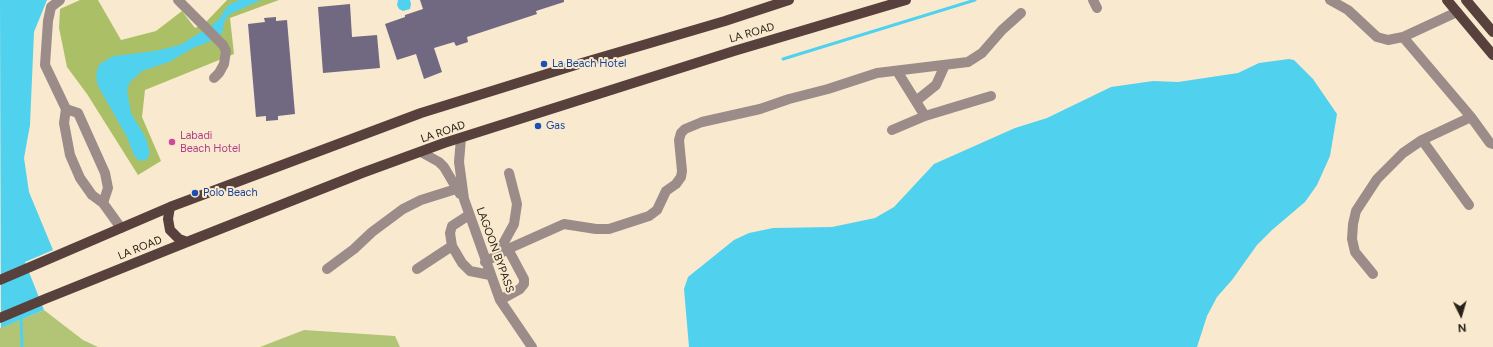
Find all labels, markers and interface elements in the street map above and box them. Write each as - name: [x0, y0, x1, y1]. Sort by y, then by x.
- street label: LA ROAD: [728, 20, 776, 46]
- place label: La Beach Hotel: [552, 57, 626, 71]
- marker: La Beach Hotel: [539, 59, 549, 69]
- street label: LA ROAD: [419, 118, 467, 146]
- place label: Gas: [546, 119, 565, 133]
- marker: Gas: [533, 121, 543, 131]
- place label: Labadi Beach Hotel: [180, 129, 240, 155]
- marker: Labadi Beach Hotel: [167, 137, 177, 147]
- place label: Polo Beach: [203, 186, 258, 200]
- marker: Polo Beach: [190, 188, 200, 198]
- street label: LAGOON BYPASS: [473, 205, 517, 295]
- street label: LA ROAD: [116, 233, 164, 263]
- north arrow: [1441, 295, 1481, 335]
- text: N: [1457, 321, 1467, 334]

